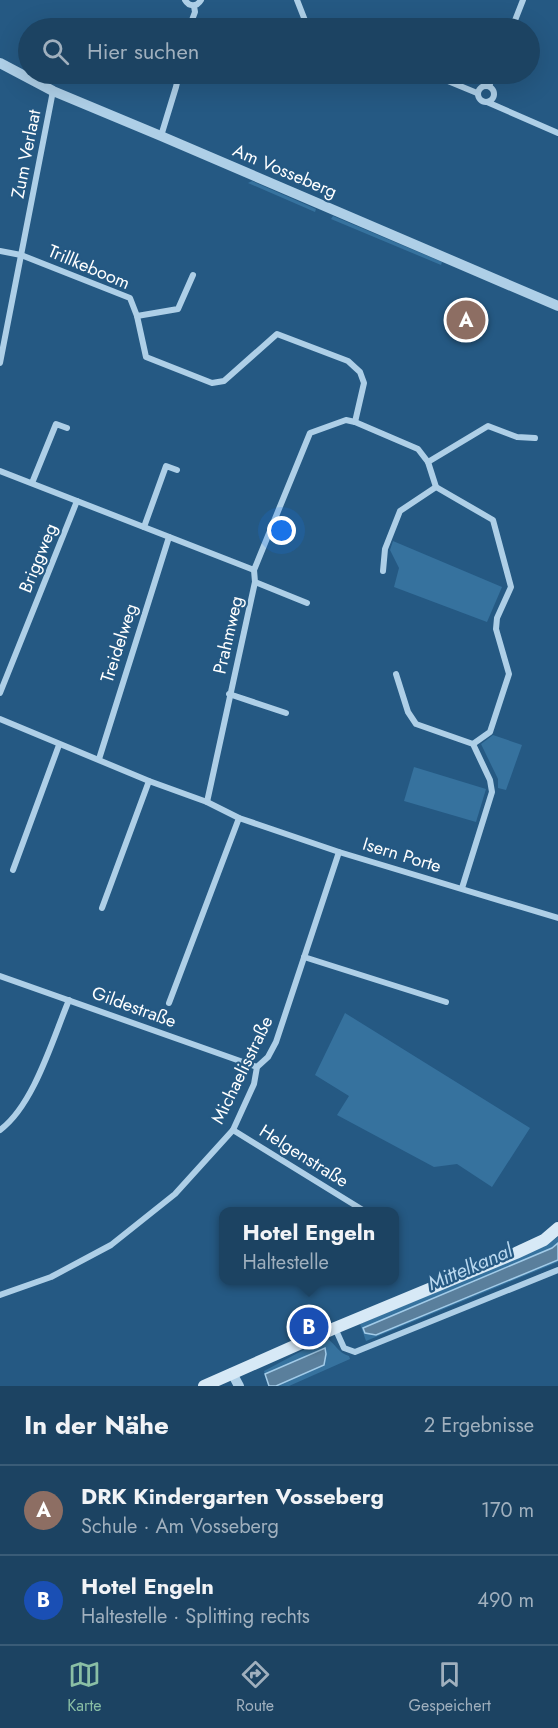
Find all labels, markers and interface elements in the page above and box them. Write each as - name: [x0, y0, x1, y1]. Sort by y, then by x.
- search box: [18, 18, 540, 84]
- icon: search: [39, 35, 72, 68]
- text: Hier suchen: [87, 35, 199, 67]
- street label: Zum Verlaat: [5, 107, 47, 201]
- street label: Am Vosseberg: [229, 137, 341, 205]
- street label: Trillkeboom: [44, 238, 134, 296]
- pin: A: [446, 298, 486, 342]
- your location: [267, 516, 296, 545]
- street label: Briggweg: [12, 519, 64, 597]
- street label: Prahmweg: [206, 593, 250, 677]
- street label: Treidelweg: [94, 600, 144, 686]
- street label: Isern Porte: [360, 831, 444, 879]
- street label: Gildestraße: [88, 980, 180, 1034]
- street label: Michaelisstraße: [205, 1012, 279, 1128]
- street label: Helgenstraße: [254, 1118, 354, 1194]
- popup: [219, 1207, 399, 1285]
- text: Hotel Engeln: [243, 1216, 375, 1248]
- water label: Mittelkanal: [423, 1236, 518, 1298]
- text: Haltestelle: [243, 1248, 329, 1277]
- pin: B: [290, 1304, 328, 1350]
- text: In der Nähe: [24, 1406, 169, 1444]
- text: 2 Ergebnisse: [424, 1411, 534, 1440]
- text: DRK Kindergarten Vosseberg: [81, 1480, 384, 1512]
- text: A: [36, 1496, 51, 1525]
- text: 170 m: [481, 1496, 534, 1525]
- text: Schule · Am Vosseberg: [81, 1512, 279, 1541]
- text: Hotel Engeln: [81, 1570, 214, 1602]
- text: B: [37, 1586, 50, 1615]
- text: 490 m: [477, 1586, 534, 1615]
- text: Haltestelle · Splitting rechts: [81, 1602, 310, 1631]
- tab: Karte: [67, 1658, 102, 1717]
- tab: Route: [236, 1658, 274, 1717]
- tab: Gespeichert: [409, 1658, 491, 1717]

